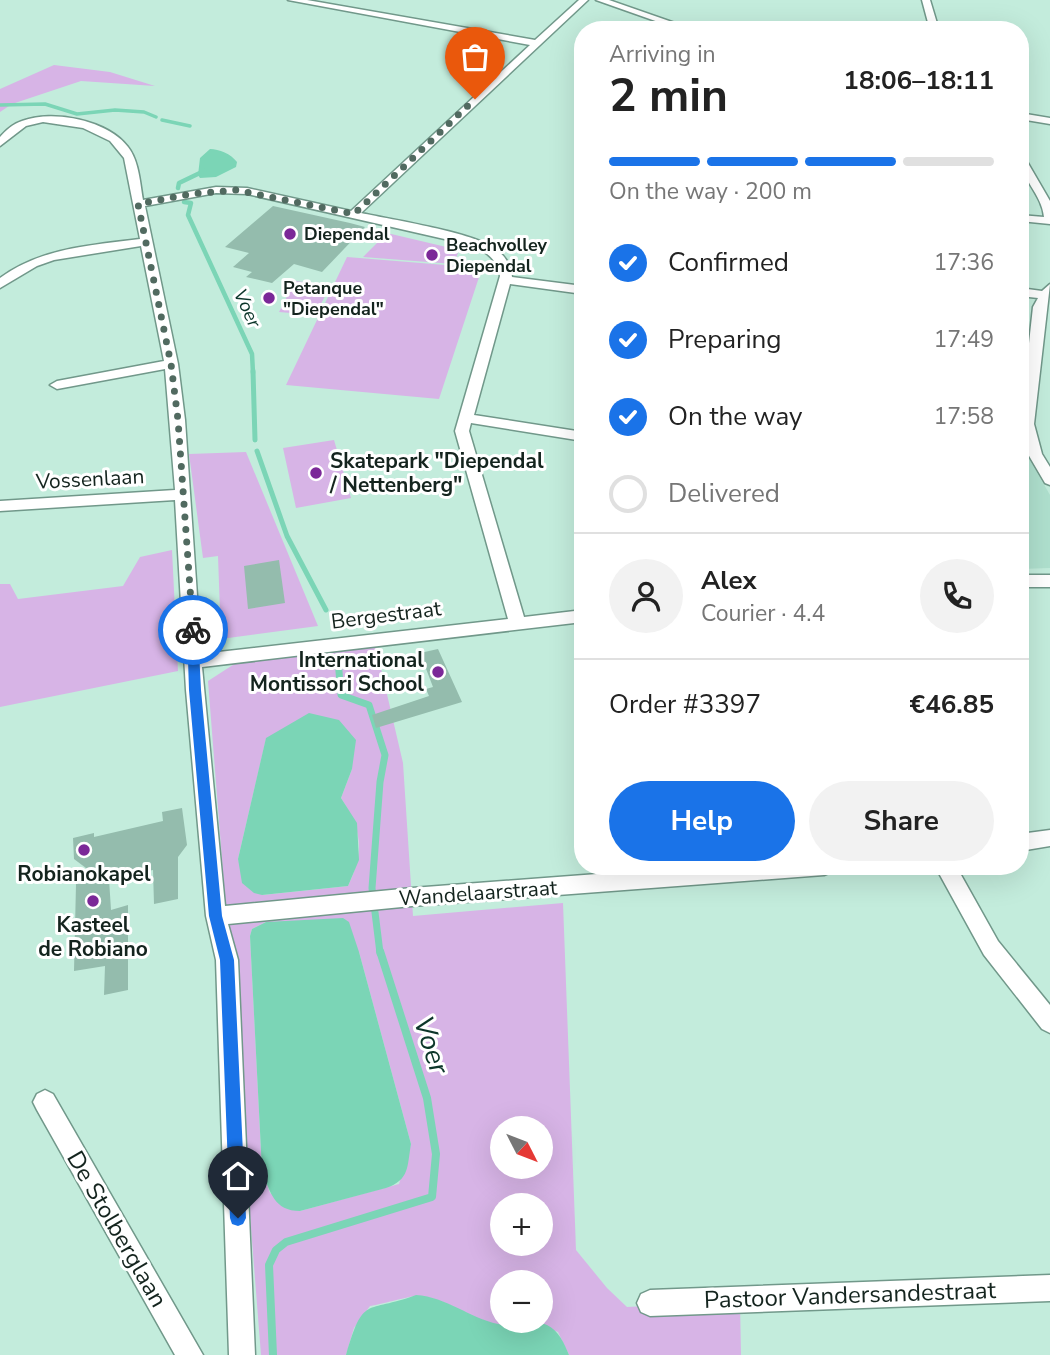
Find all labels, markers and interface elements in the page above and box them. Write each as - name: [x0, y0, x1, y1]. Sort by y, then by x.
- pin: [445, 27, 505, 99]
- icon: bag: [456, 38, 494, 76]
- text: Arriving in: [609, 39, 716, 70]
- text: 18:06–18:11: [843, 63, 994, 98]
- text: 2 min: [609, 64, 728, 127]
- text: On the way · 200 m: [609, 176, 812, 207]
- place label: Diependal: [304, 222, 390, 246]
- marker: Diependal: [282, 226, 298, 242]
- place label: Beachvolley Diependal: [446, 233, 548, 278]
- icon: check: [609, 244, 647, 282]
- text: Confirmed: [668, 245, 789, 280]
- marker: Beachvolley Diependal: [424, 247, 440, 263]
- text: 17:36: [934, 247, 994, 278]
- place label: Petanque "Diependal": [283, 276, 384, 321]
- water label: Voer: [227, 285, 268, 333]
- marker: Petanque "Diependal": [261, 290, 277, 306]
- icon: check: [609, 321, 647, 359]
- text: Preparing: [668, 322, 781, 357]
- text: 17:49: [934, 324, 994, 355]
- icon: check: [609, 398, 647, 436]
- text: On the way: [668, 399, 802, 434]
- text: 17:58: [934, 401, 994, 432]
- place label: Skatepark "Diependal / Nettenberg": [329, 447, 544, 499]
- street label: Vossenlaan: [34, 462, 145, 496]
- marker: Skatepark "Diependal / Nettenberg": [308, 465, 324, 481]
- text: Delivered: [668, 476, 780, 511]
- button: person: [609, 559, 683, 633]
- button: phone: [920, 559, 994, 633]
- text: Alex: [701, 563, 757, 598]
- street label: Bergestraat: [329, 594, 443, 636]
- courier: [158, 595, 228, 665]
- text: Courier · 4.4: [701, 598, 825, 629]
- icon: bike: [174, 611, 212, 649]
- place label: International Montissori School: [250, 646, 424, 698]
- marker: International Montissori School: [430, 664, 446, 680]
- text: Order #3397: [609, 687, 761, 722]
- text: €46.85: [910, 687, 994, 722]
- button: Help: [609, 781, 795, 861]
- button: Share: [809, 781, 994, 861]
- marker: Robianokapel: [76, 842, 92, 858]
- place label: Robianokapel: [17, 860, 151, 888]
- street label: Wandelaarstraat: [398, 873, 559, 912]
- marker: Kasteel de Robiano: [85, 893, 101, 909]
- place label: Kasteel de Robiano: [38, 911, 148, 963]
- water label: Voer: [404, 1012, 458, 1080]
- north arrow: [490, 1116, 553, 1180]
- map controls: [490, 1116, 553, 1333]
- street label: De Stolberglaan: [59, 1145, 175, 1313]
- pin: [208, 1146, 268, 1218]
- icon: home: [219, 1157, 257, 1195]
- button: +: [490, 1193, 553, 1256]
- button: −: [490, 1270, 553, 1333]
- street label: Pastoor Vandersandestraat: [704, 1274, 997, 1316]

